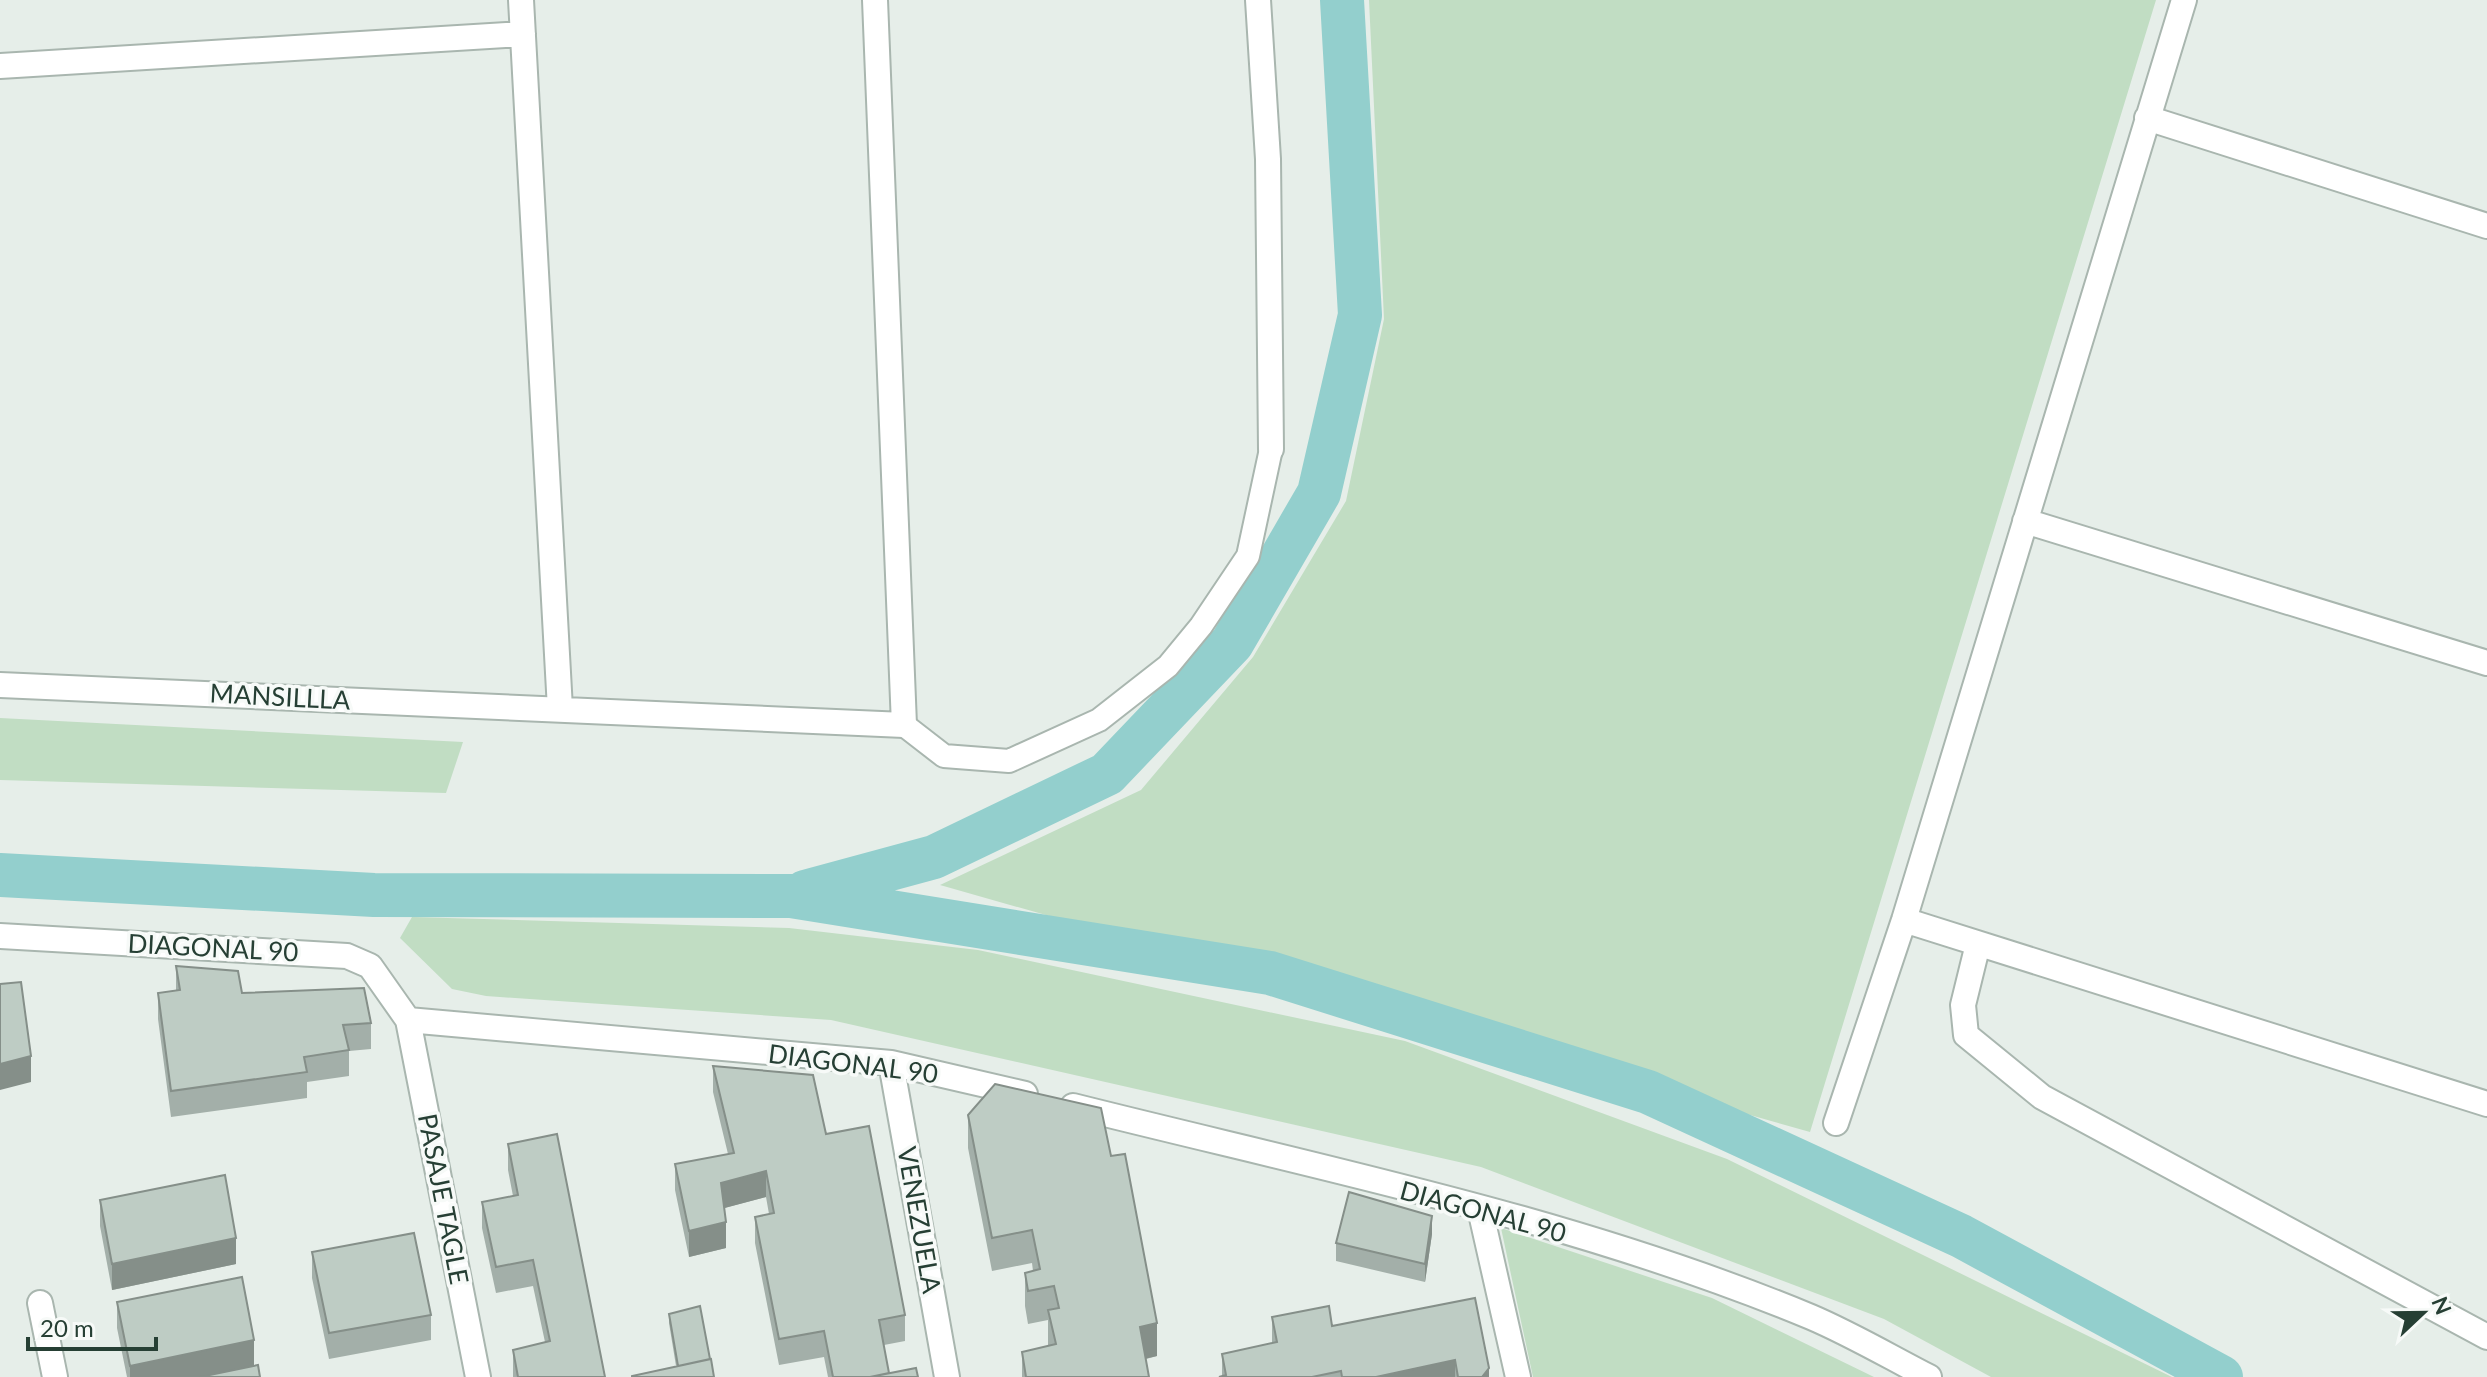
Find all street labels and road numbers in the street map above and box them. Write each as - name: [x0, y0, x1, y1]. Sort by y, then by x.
- street label: MANSILLLA: [209, 676, 352, 716]
- street label: DIAGONAL 90: [127, 927, 299, 967]
- street label: DIAGONAL 90: [766, 1037, 940, 1089]
- street label: PASAJE TAGLE: [412, 1111, 476, 1287]
- street label: VENEZUELA: [891, 1144, 949, 1296]
- street label: DIAGONAL 90: [1397, 1173, 1570, 1249]

